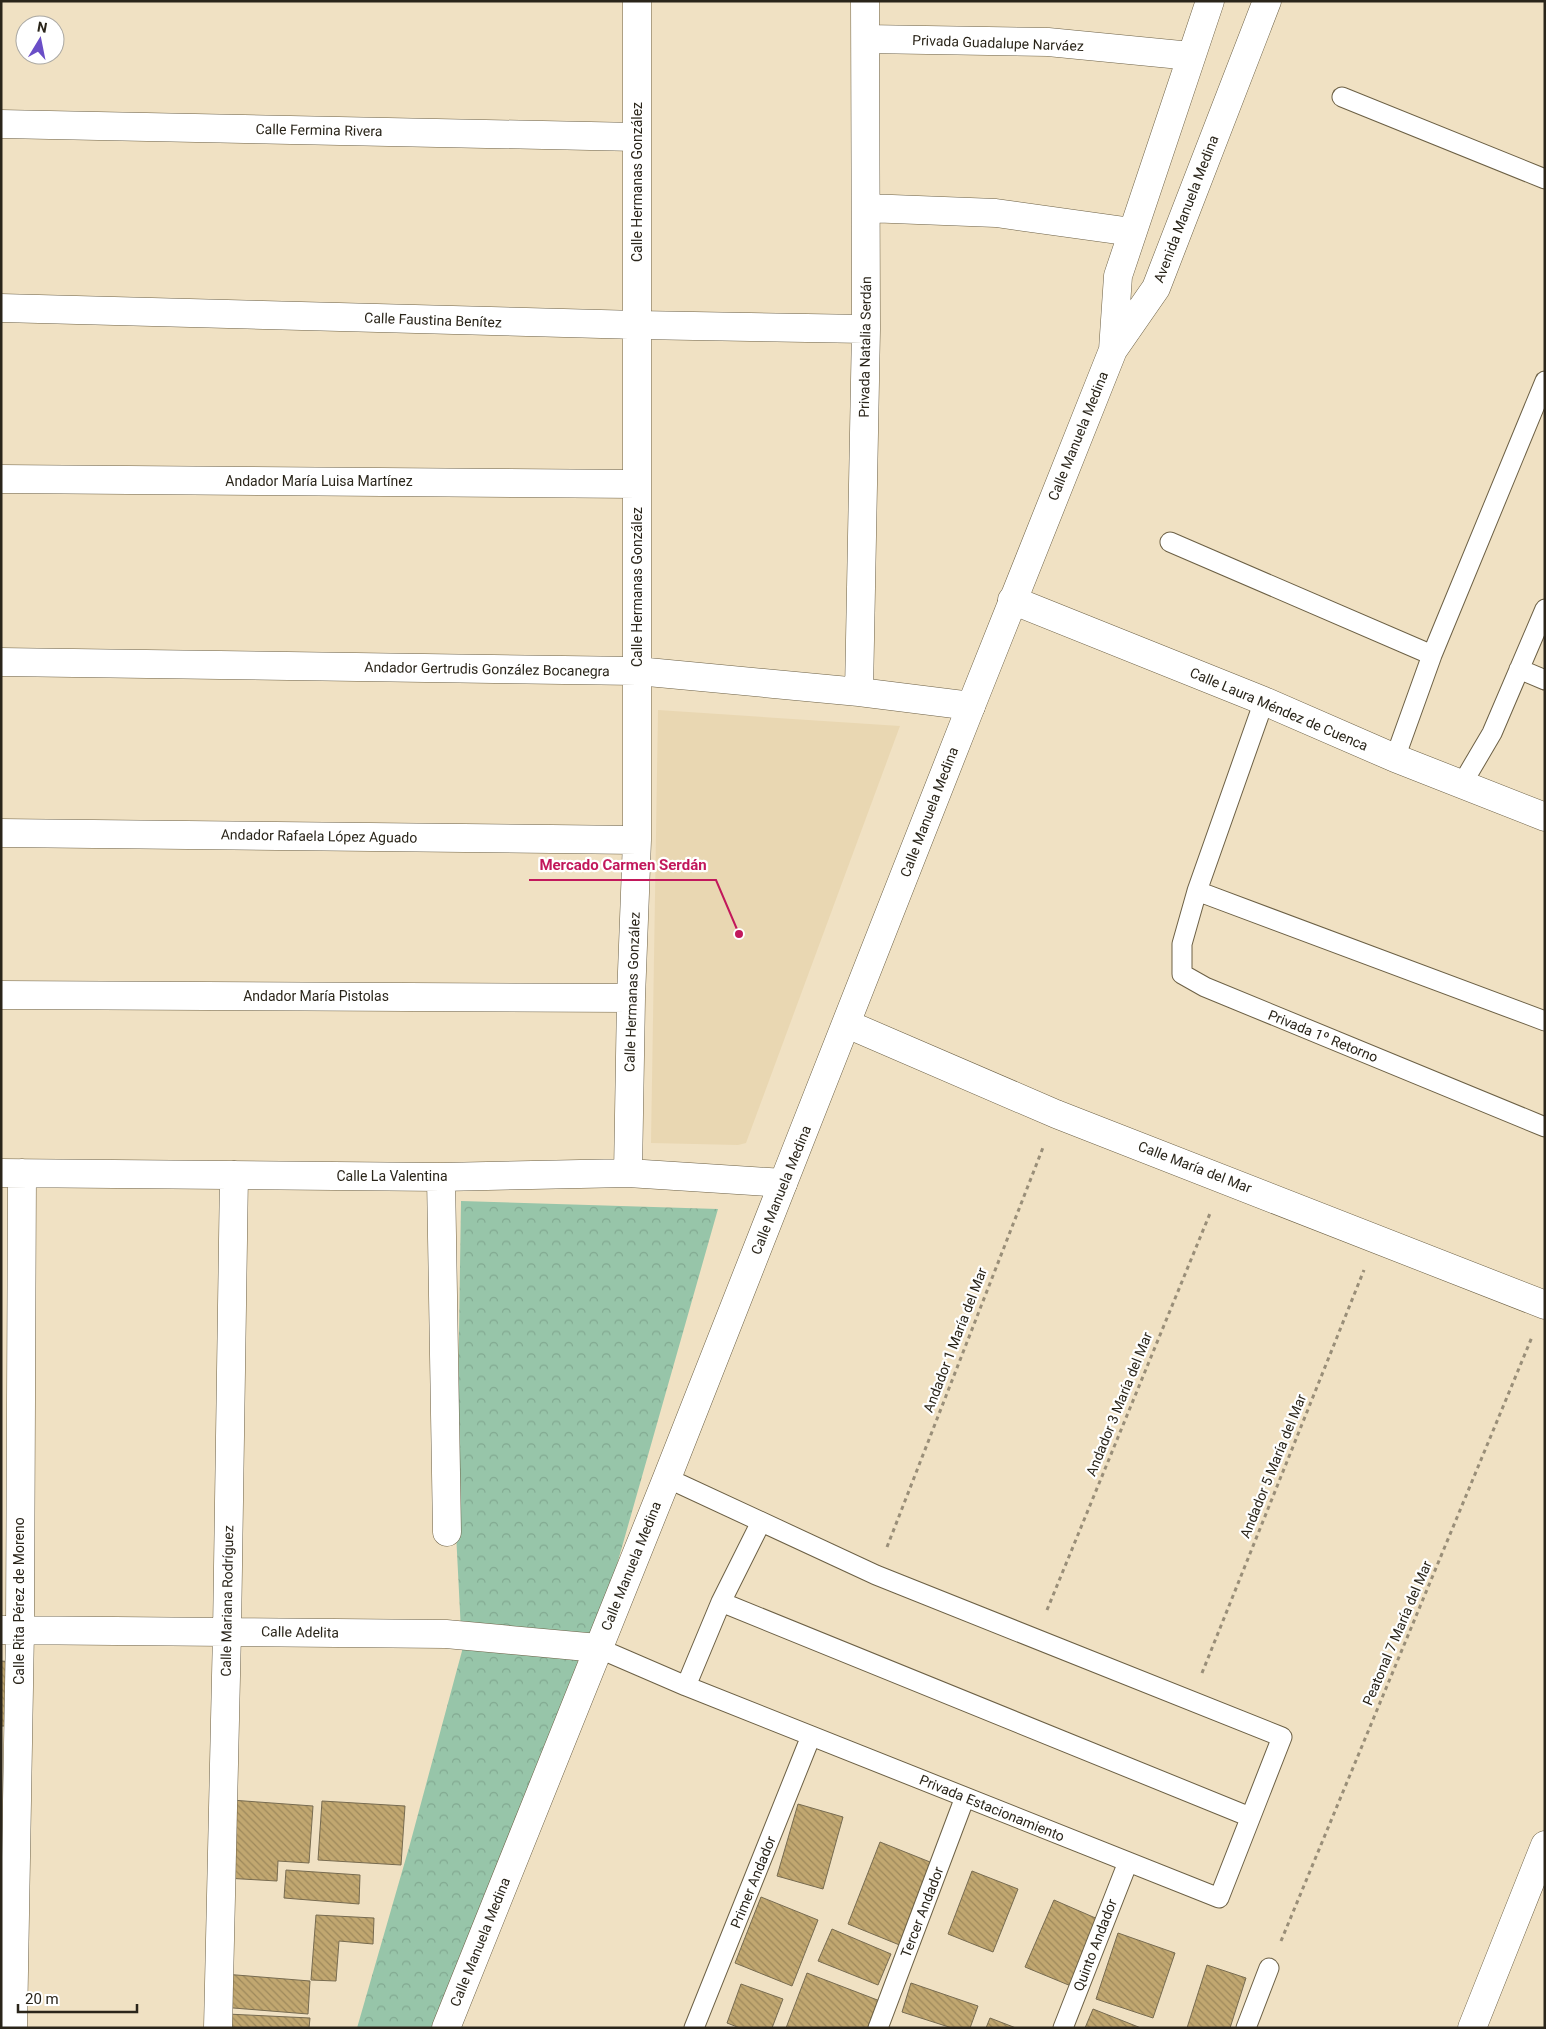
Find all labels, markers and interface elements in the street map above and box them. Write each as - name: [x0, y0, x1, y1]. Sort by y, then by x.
- north arrow: [15, 15, 65, 65]
- text: N: [36, 18, 49, 36]
- street label: Privada Guadalupe Narváez: [912, 32, 1084, 54]
- street label: Calle Hermanas González: [629, 102, 645, 262]
- street label: Calle Fermina Rivera: [255, 121, 383, 139]
- street label: Avenida Manuela Medina: [1150, 133, 1222, 285]
- street label: Privada Natalia Serdán: [856, 276, 874, 418]
- street label: Calle Faustina Benítez: [364, 310, 502, 330]
- street label: Calle Manuela Medina: [1045, 369, 1111, 503]
- street label: Andador María Luisa Martínez: [225, 473, 413, 489]
- street label: Calle Hermanas González: [629, 507, 645, 667]
- street label: Andador Gertrudis González Bocanegra: [364, 659, 610, 679]
- street label: Calle Laura Méndez de Cuenca: [1188, 664, 1370, 754]
- street label: Calle Manuela Medina: [897, 745, 961, 879]
- street label: Andador Rafaela López Aguado: [221, 826, 417, 846]
- callout: Mercado Carmen Serdán: [529, 850, 716, 880]
- text: Mercado Carmen Serdán: [539, 856, 707, 874]
- street label: Calle Hermanas González: [621, 912, 643, 1072]
- street label: Andador María Pistolas: [243, 988, 389, 1004]
- street label: Privada 1º Retorno: [1266, 1007, 1380, 1065]
- street label: Calle Manuela Medina: [748, 1123, 814, 1257]
- street label: Calle María del Mar: [1136, 1138, 1254, 1196]
- street label: Calle La Valentina: [336, 1168, 448, 1184]
- street label: Andador 1 María del Mar: [920, 1265, 990, 1415]
- street label: Andador 3 María del Mar: [1083, 1330, 1155, 1478]
- street label: Andador 5 María del Mar: [1237, 1392, 1309, 1540]
- street label: Calle Manuela Medina: [598, 1499, 664, 1633]
- street label: Calle Rita Pérez de Moreno: [11, 1517, 27, 1685]
- street label: Calle Mariana Rodríguez: [218, 1525, 236, 1677]
- street label: Peatonal 7 María del Mar: [1359, 1558, 1435, 1708]
- street label: Calle Adelita: [261, 1623, 339, 1641]
- street label: Privada Estacionamiento: [917, 1772, 1067, 1844]
- street label: Primer Andador: [727, 1833, 779, 1930]
- street label: Tercer Andador: [897, 1864, 947, 1960]
- street label: Calle Manuela Medina: [447, 1875, 513, 2009]
- street label: Quinto Andador: [1070, 1896, 1120, 1993]
- scale bar: [18, 1982, 136, 2014]
- text: 20 m: [25, 1990, 59, 2008]

